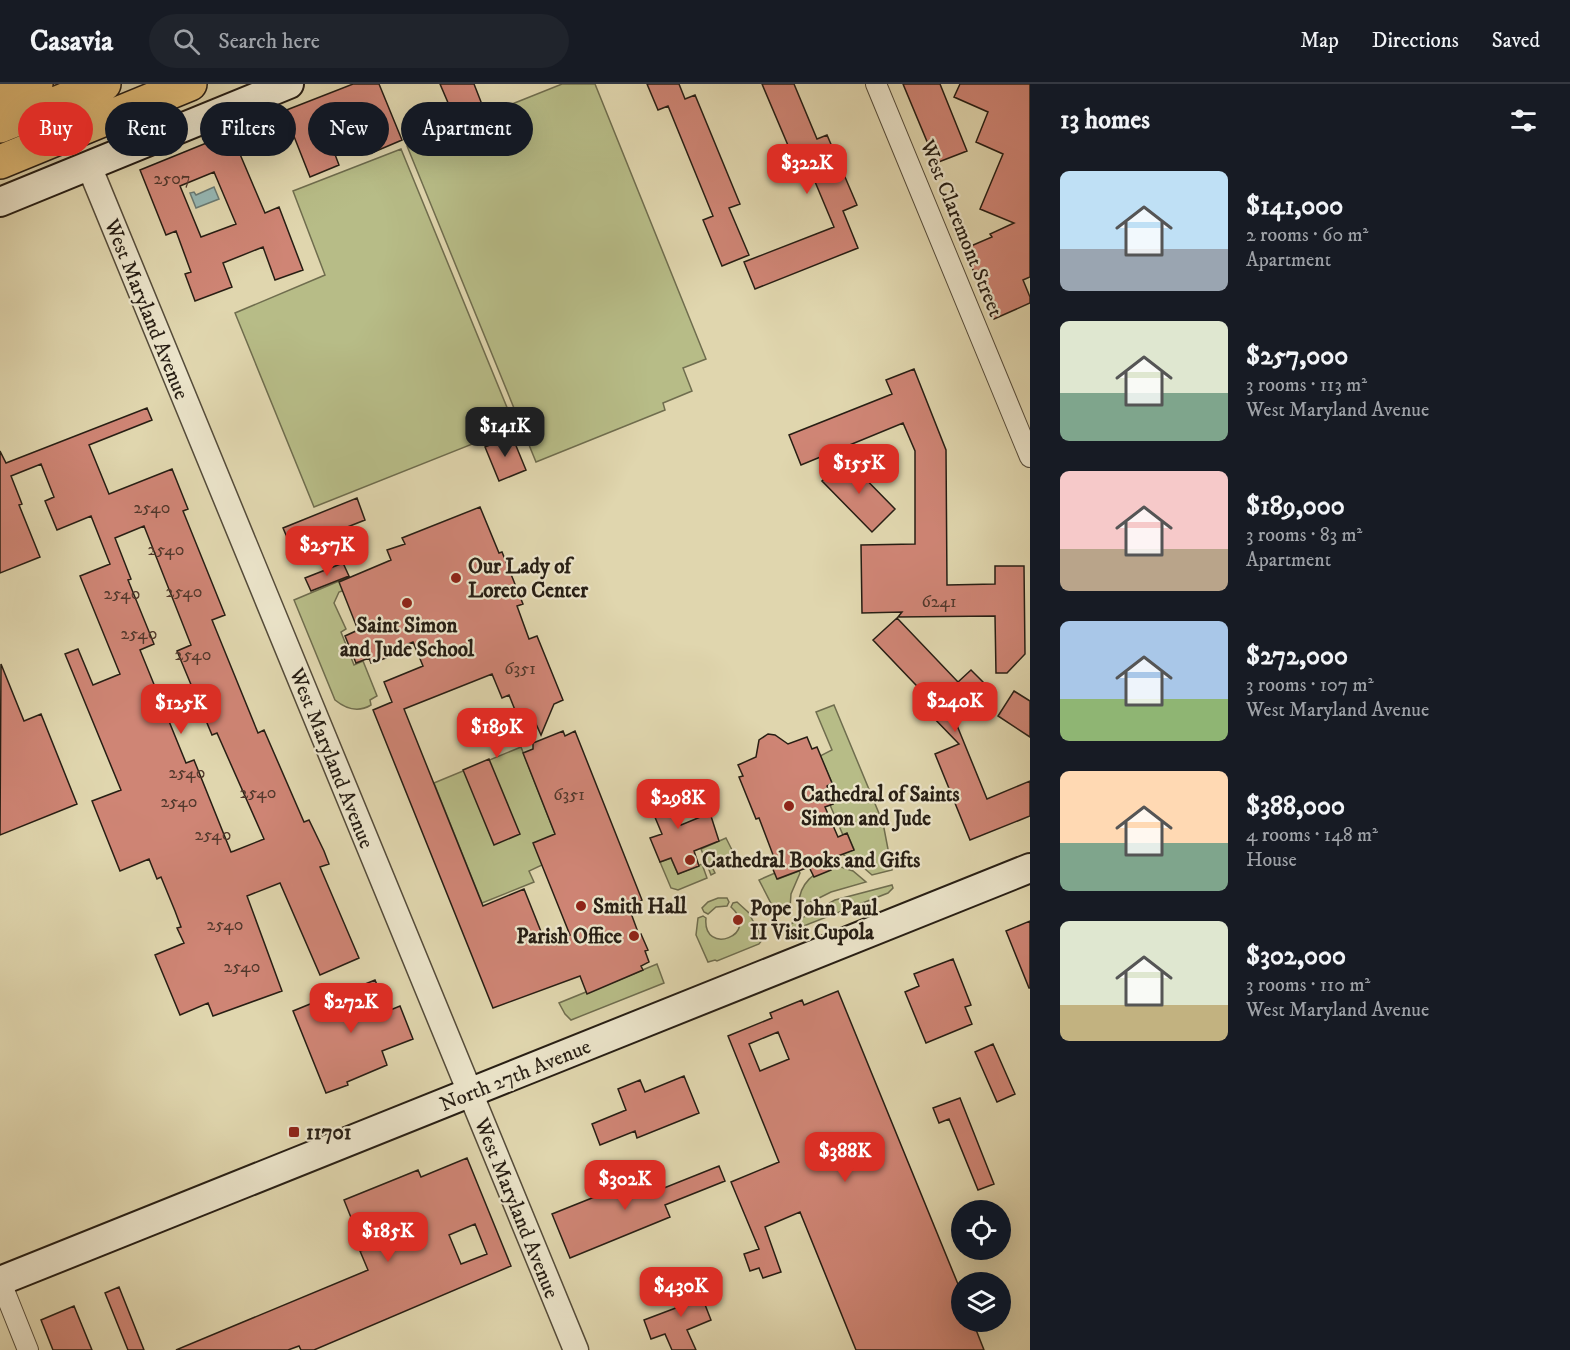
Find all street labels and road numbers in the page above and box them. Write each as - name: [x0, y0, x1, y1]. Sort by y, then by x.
- street label: West Claremont Street: [913, 135, 1009, 321]
- street label: West Maryland Avenue: [98, 214, 194, 404]
- street label: West Maryland Avenue: [283, 663, 379, 853]
- street label: North 27th Avenue: [436, 1034, 595, 1118]
- street label: West Maryland Avenue: [468, 1113, 564, 1303]

